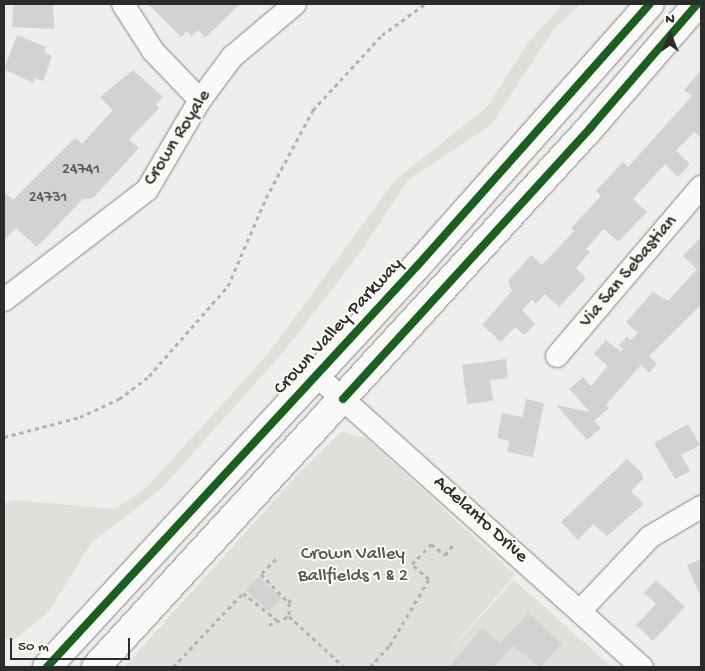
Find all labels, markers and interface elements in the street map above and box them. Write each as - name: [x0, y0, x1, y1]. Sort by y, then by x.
- north arrow: [645, 10, 695, 60]
- text: N: [665, 11, 675, 28]
- street label: Crown Royale: [139, 86, 217, 190]
- house number: 24741: [62, 161, 100, 181]
- house number: 24731: [29, 189, 67, 209]
- street label: Via San Sebastian: [575, 211, 683, 333]
- street label: Crown Valley Parkway: [270, 254, 408, 400]
- street label: Adelanto Drive: [428, 472, 532, 568]
- park label: Crown Valley Ballfields 1 & 2: [298, 544, 408, 588]
- scale bar: [12, 628, 132, 660]
- text: 50 m: [18, 638, 49, 656]

